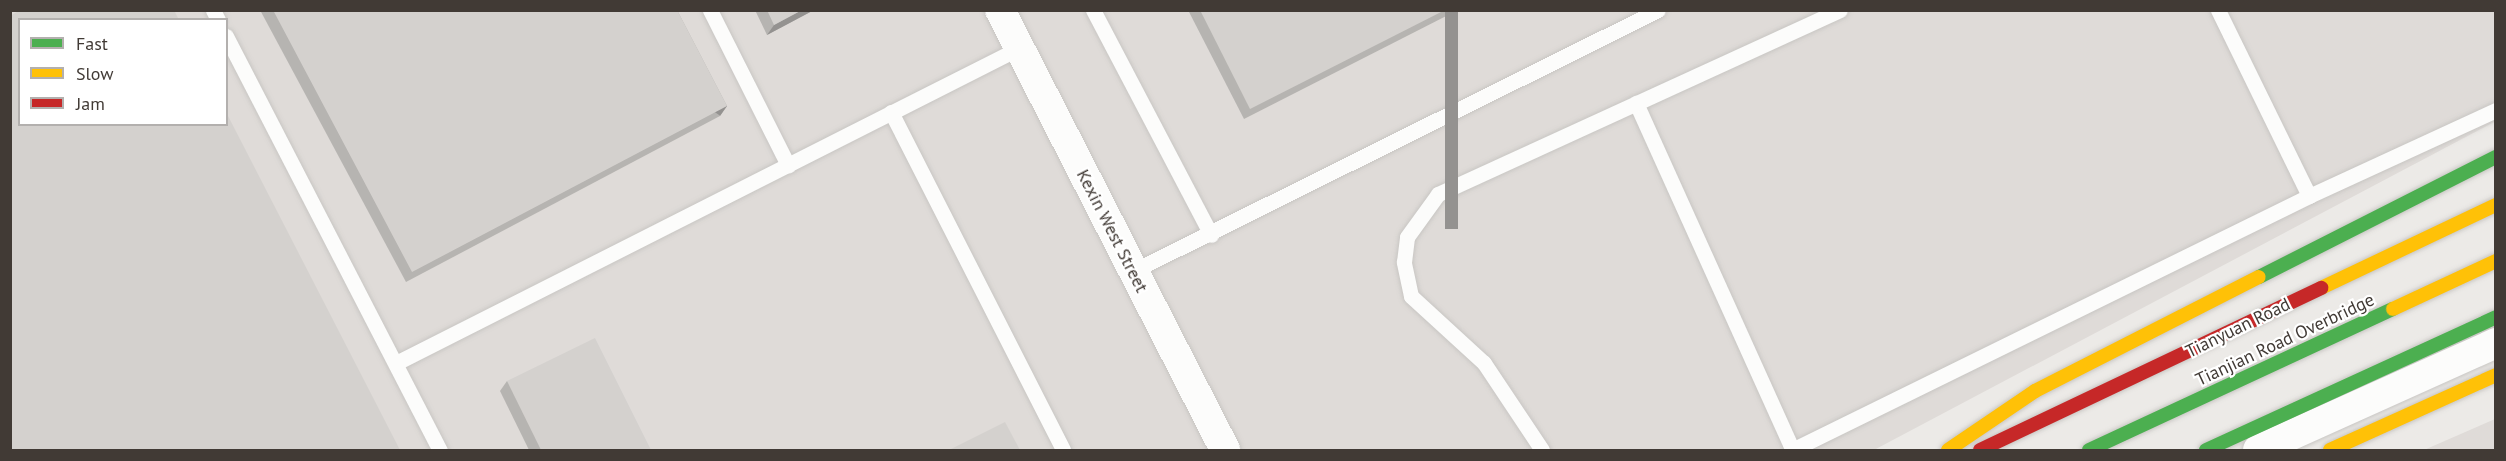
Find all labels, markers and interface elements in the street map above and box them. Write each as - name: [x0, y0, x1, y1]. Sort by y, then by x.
- legend: [18, 18, 228, 126]
- text: Fast: [76, 32, 108, 55]
- text: Slow: [76, 62, 114, 85]
- text: Jam: [76, 92, 105, 115]
- street label: Kexin West Street: [1072, 166, 1152, 296]
- street label: Tianjian Road Overbridge: [2192, 289, 2378, 391]
- street label: Tianyuan Road: [2182, 293, 2294, 363]

